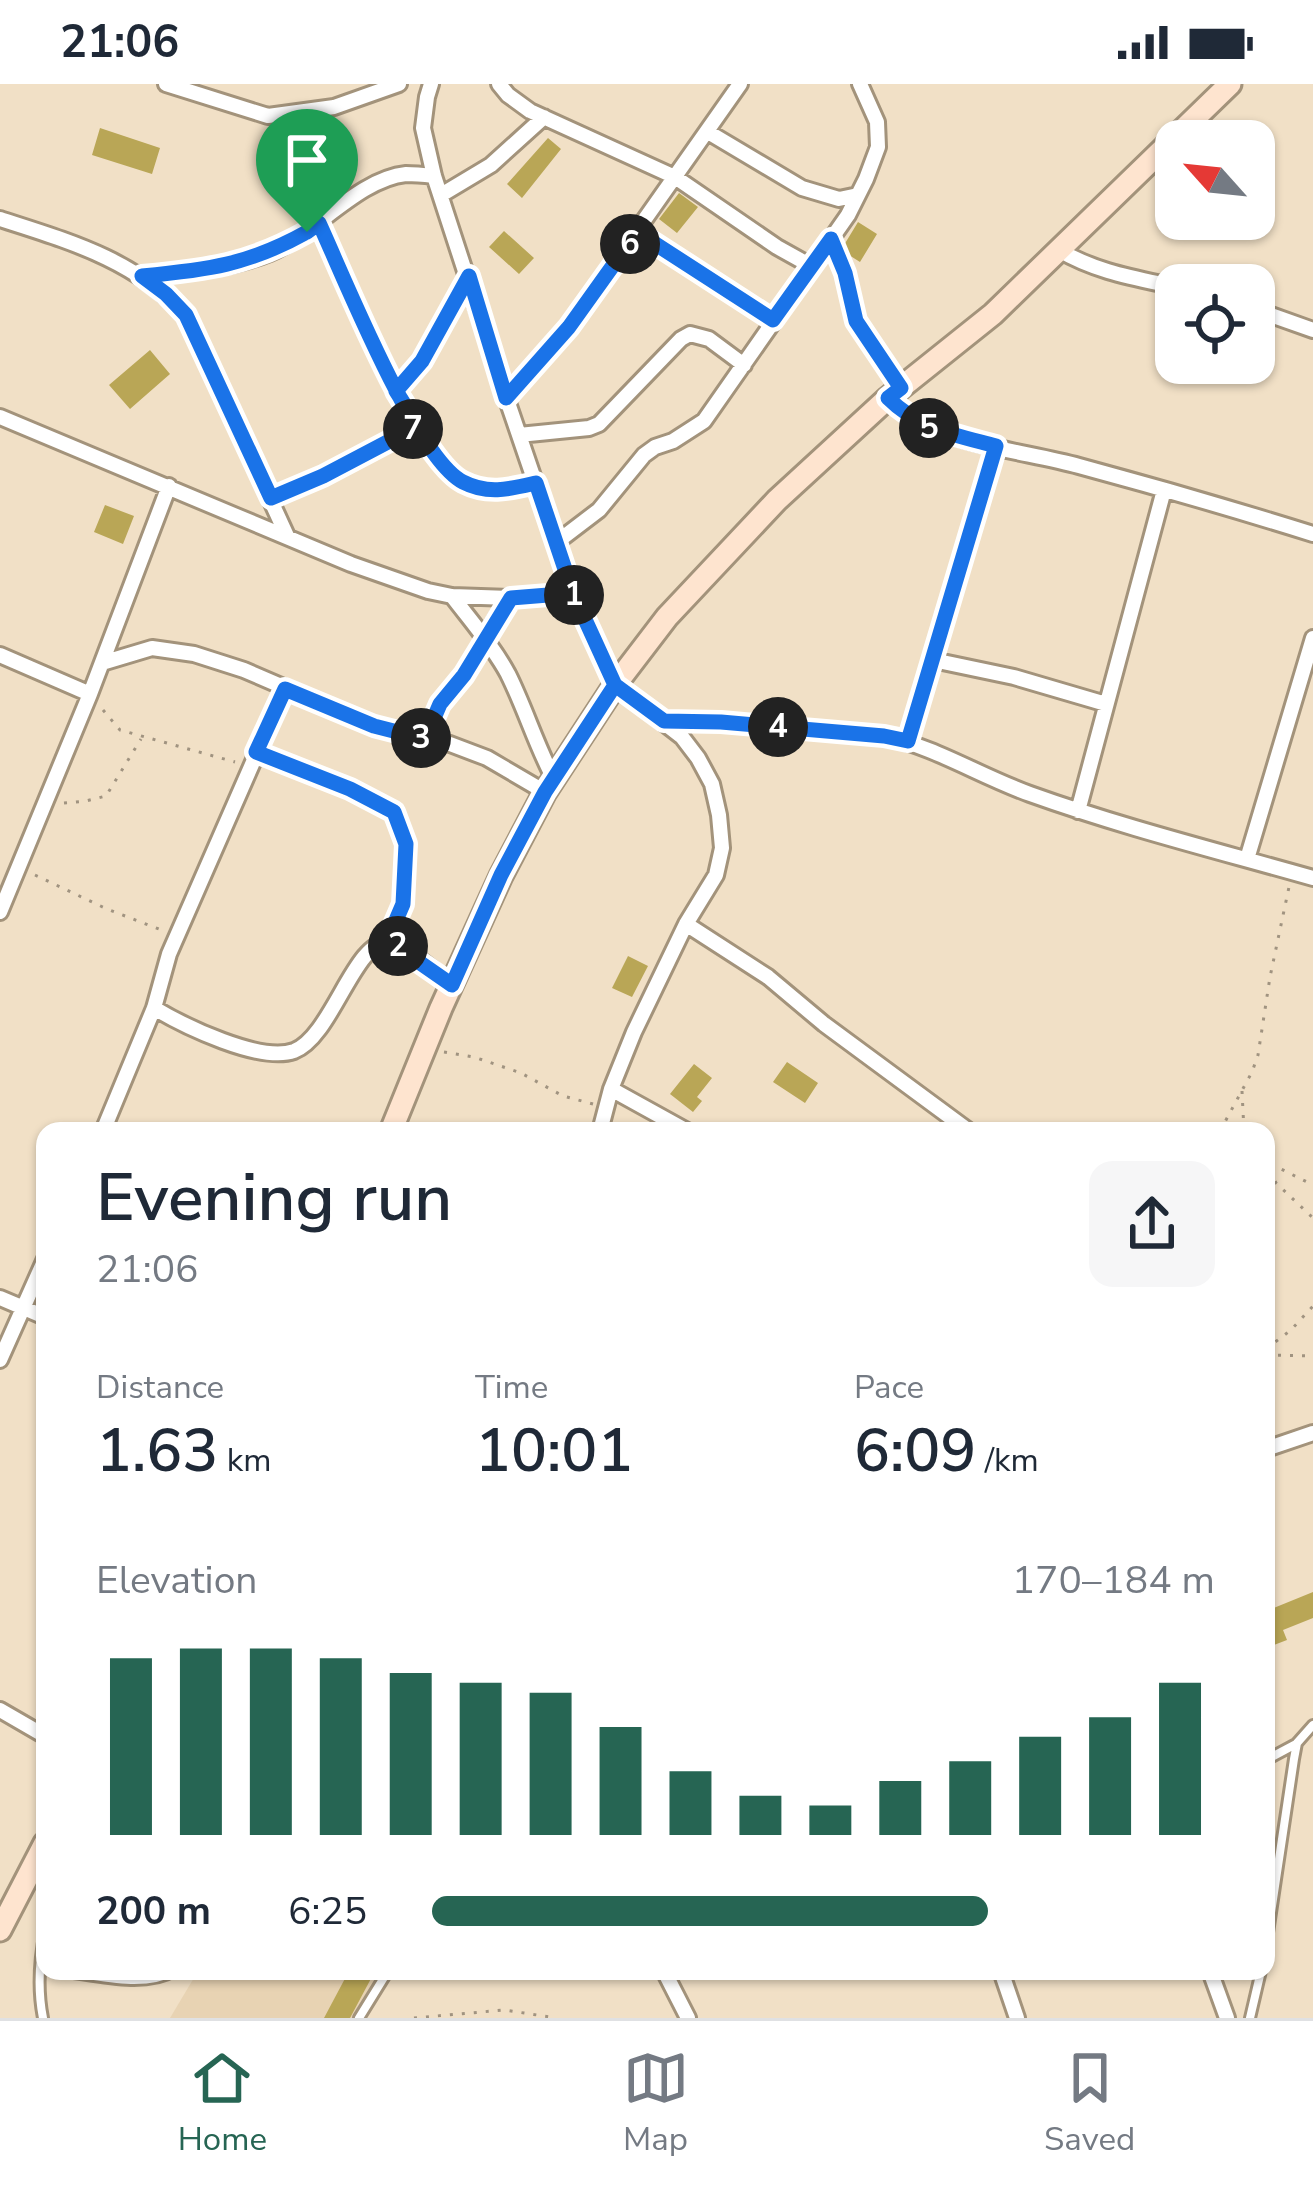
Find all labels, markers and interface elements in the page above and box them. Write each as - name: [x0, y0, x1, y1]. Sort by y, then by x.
- text: 21:06: [60, 12, 179, 73]
- pin: [256, 109, 358, 232]
- north arrow: [1155, 120, 1275, 240]
- map controls: [1155, 120, 1275, 384]
- icon: arrive: [274, 127, 340, 193]
- pin: 6: [600, 214, 660, 274]
- text: 6: [620, 221, 640, 266]
- button: locate: [1155, 264, 1275, 384]
- pin: 5: [899, 398, 959, 458]
- pin: 7: [383, 399, 443, 459]
- text: 5: [919, 405, 939, 450]
- text: 7: [403, 406, 423, 451]
- pin: 1: [544, 565, 604, 625]
- text: 1: [564, 572, 584, 617]
- pin: 4: [748, 697, 808, 757]
- text: 4: [768, 704, 788, 749]
- pin: 3: [391, 708, 451, 768]
- text: 3: [411, 715, 431, 760]
- pin: 2: [368, 916, 428, 976]
- text: 2: [388, 923, 408, 968]
- text: Evening run: [96, 1153, 452, 1243]
- button: share: [1089, 1161, 1215, 1287]
- text: 21:06: [96, 1243, 199, 1296]
- text: Distance: [96, 1365, 224, 1410]
- text: Time: [475, 1365, 548, 1410]
- text: Pace: [854, 1365, 924, 1410]
- text: 1.63: [96, 1410, 218, 1492]
- text: 10:01: [475, 1410, 633, 1492]
- text: 6:09: [854, 1410, 976, 1492]
- text: km: [218, 1438, 271, 1483]
- text: /km: [976, 1438, 1039, 1483]
- text: Elevation: [96, 1554, 257, 1607]
- text: 170–184 m: [1012, 1554, 1215, 1607]
- text: 200 m: [96, 1885, 211, 1938]
- text: 6:25: [288, 1885, 367, 1938]
- tab: Home: [178, 2045, 267, 2162]
- tab: Map: [623, 2045, 689, 2162]
- tab: Saved: [1044, 2045, 1135, 2162]

